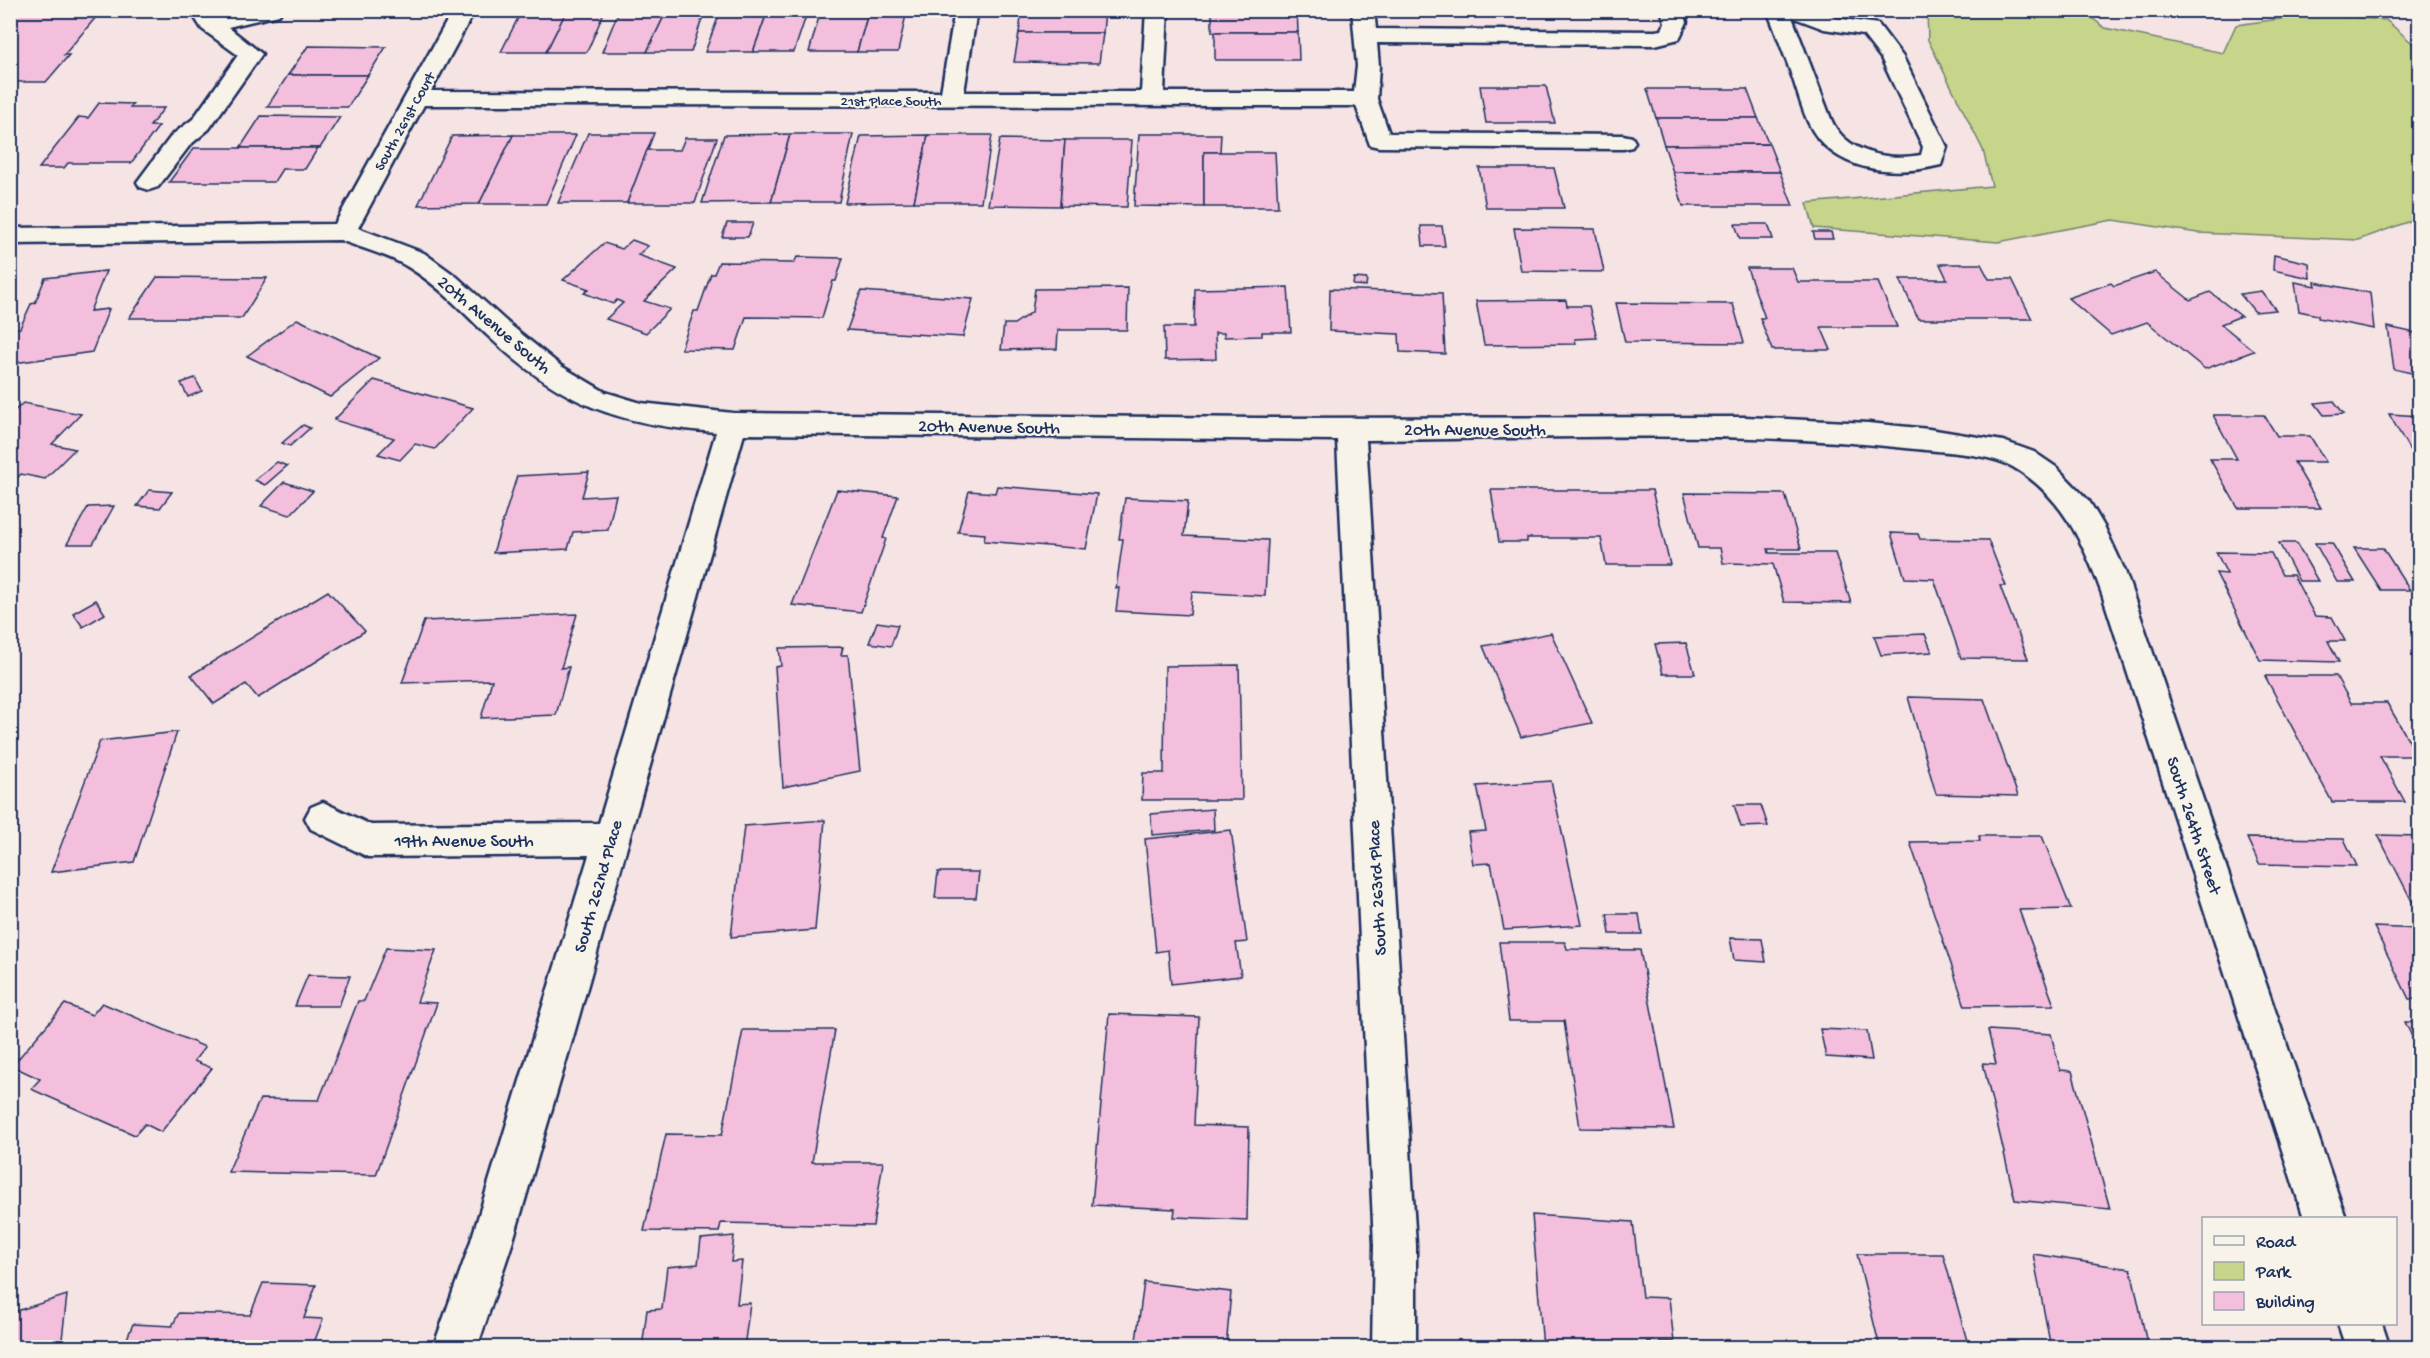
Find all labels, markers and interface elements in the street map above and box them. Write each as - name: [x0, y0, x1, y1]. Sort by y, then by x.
- street label: South 261st Court: [371, 68, 441, 174]
- street label: 21st Place South: [841, 93, 941, 111]
- street label: 20th Avenue South: [432, 272, 555, 380]
- street label: 20th Avenue South: [918, 417, 1060, 440]
- street label: 20th Avenue South: [1404, 421, 1546, 442]
- street label: South 264th Street: [2161, 754, 2225, 899]
- street label: South 262nd Place: [570, 817, 629, 955]
- street label: South 263rd Place: [1364, 819, 1393, 956]
- street label: 19th Avenue South: [393, 832, 534, 853]
- legend: [2202, 1217, 2397, 1325]
- text: Road: [2256, 1233, 2297, 1254]
- text: Park: [2255, 1263, 2292, 1284]
- text: Building: [2255, 1293, 2315, 1314]

